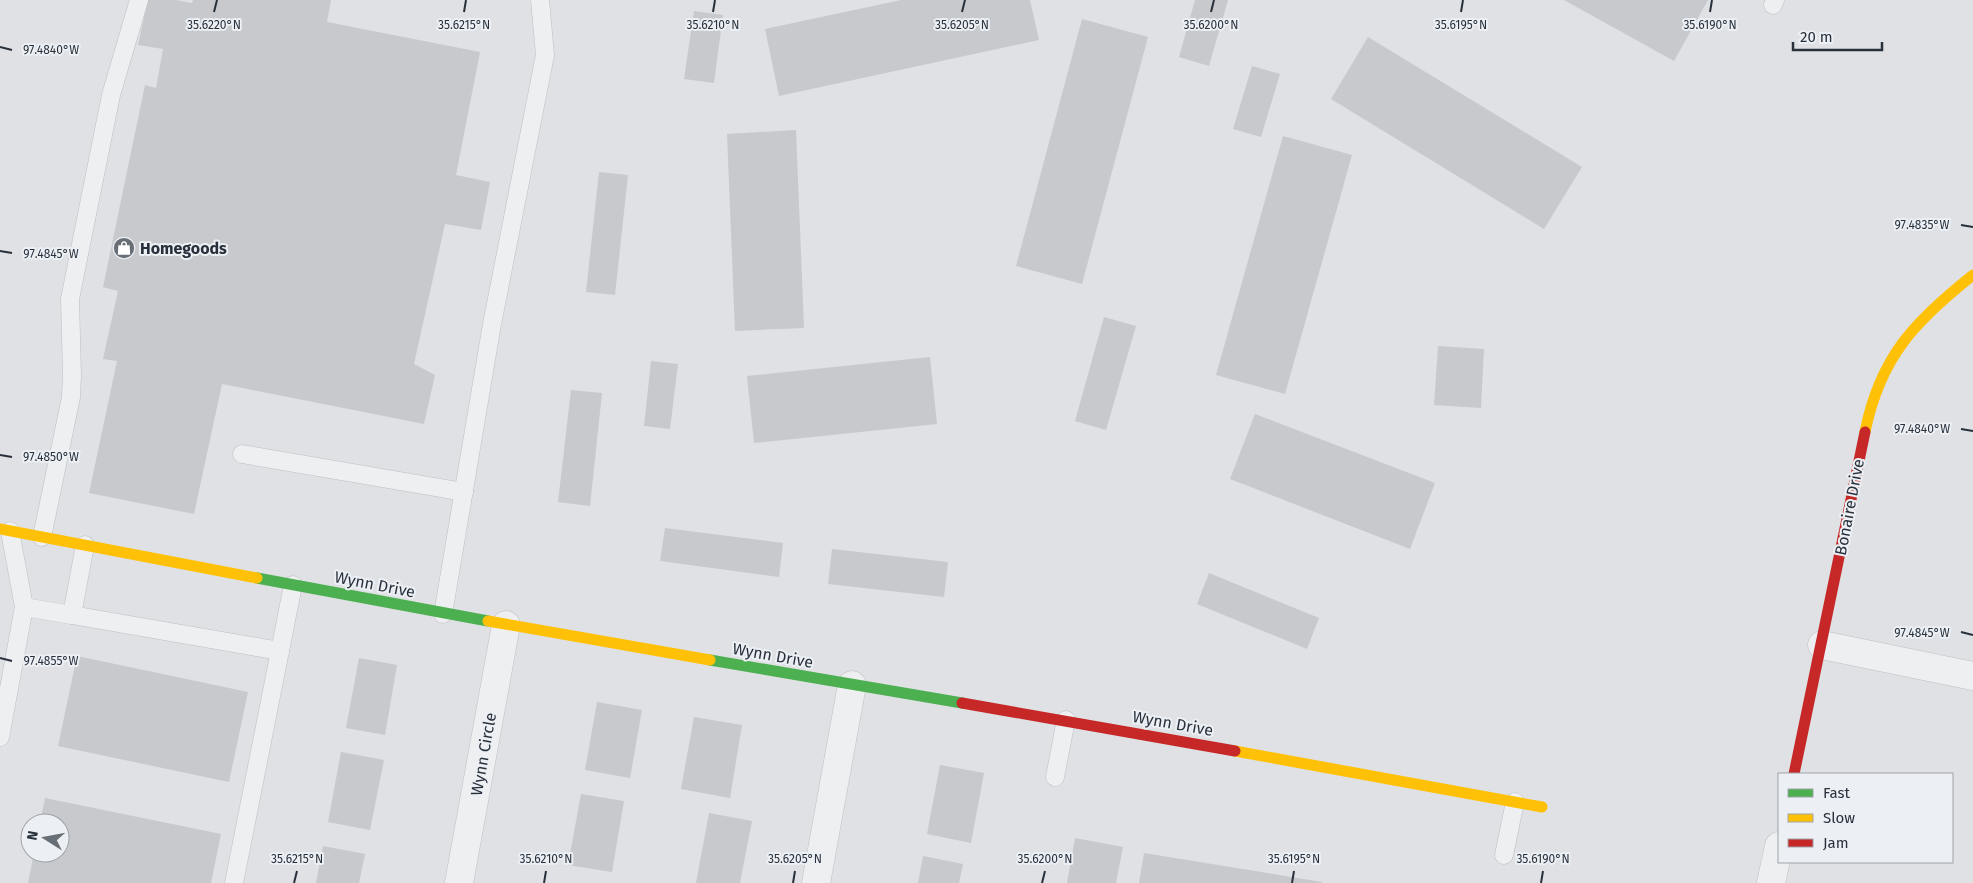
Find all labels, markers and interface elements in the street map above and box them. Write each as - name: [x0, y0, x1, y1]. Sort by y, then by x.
- text: 35.6220°N: [187, 18, 241, 32]
- text: 35.6215°N: [438, 18, 490, 32]
- text: 35.6210°N: [686, 18, 740, 32]
- text: 35.6205°N: [935, 18, 989, 32]
- text: 35.6200°N: [1184, 18, 1238, 32]
- text: 35.6195°N: [1435, 18, 1487, 32]
- text: 35.6190°N: [1683, 18, 1737, 32]
- scale bar: [1793, 20, 1882, 52]
- text: 20 m: [1800, 28, 1833, 46]
- text: 97.4840°W: [23, 43, 79, 57]
- text: 97.4835°W: [1895, 218, 1950, 232]
- shop icon: Homegoods: [112, 236, 136, 260]
- place label: Homegoods: [140, 239, 227, 258]
- text: 97.4845°W: [23, 247, 79, 261]
- text: 97.4840°W: [1894, 422, 1950, 436]
- text: 97.4850°W: [23, 450, 79, 464]
- street label: Bonaire Drive: [1831, 457, 1868, 557]
- street label: Wynn Drive: [333, 567, 417, 602]
- text: 97.4845°W: [1894, 626, 1950, 640]
- street label: Wynn Drive: [731, 639, 815, 672]
- text: 97.4855°W: [24, 654, 79, 668]
- street label: Wynn Drive: [1131, 707, 1215, 740]
- street label: Wynn Circle: [467, 711, 500, 797]
- legend: [1778, 773, 1953, 863]
- text: Fast: [1823, 784, 1850, 802]
- text: Slow: [1823, 809, 1855, 827]
- north arrow: [20, 813, 70, 863]
- text: N: [23, 829, 42, 842]
- text: Jam: [1823, 834, 1849, 852]
- text: 35.6215°N: [271, 852, 323, 866]
- text: 35.6210°N: [519, 852, 573, 866]
- text: 35.6205°N: [768, 852, 822, 866]
- text: 35.6200°N: [1018, 852, 1072, 866]
- text: 35.6195°N: [1268, 852, 1320, 866]
- text: 35.6190°N: [1516, 852, 1570, 866]

